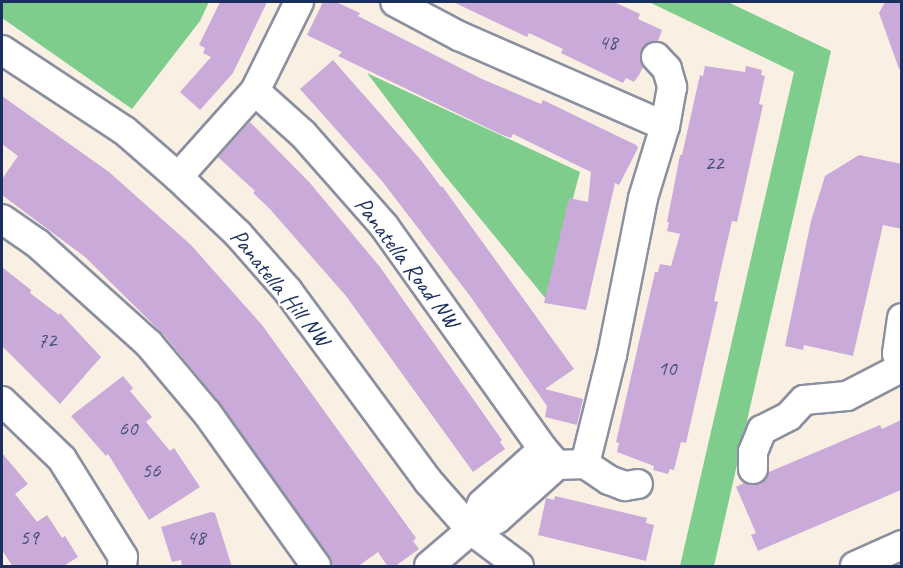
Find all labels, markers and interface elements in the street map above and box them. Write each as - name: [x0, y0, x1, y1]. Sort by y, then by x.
- house number: 48: [599, 29, 617, 55]
- house number: 22: [705, 150, 723, 176]
- street label: Panatella Road NW: [348, 191, 466, 335]
- street label: Panatella Hill NW: [223, 223, 337, 353]
- house number: 72: [38, 327, 56, 353]
- house number: 10: [658, 355, 676, 381]
- house number: 60: [119, 415, 137, 441]
- house number: 56: [142, 457, 160, 483]
- house number: 59: [20, 524, 38, 550]
- house number: 48: [187, 524, 205, 550]

